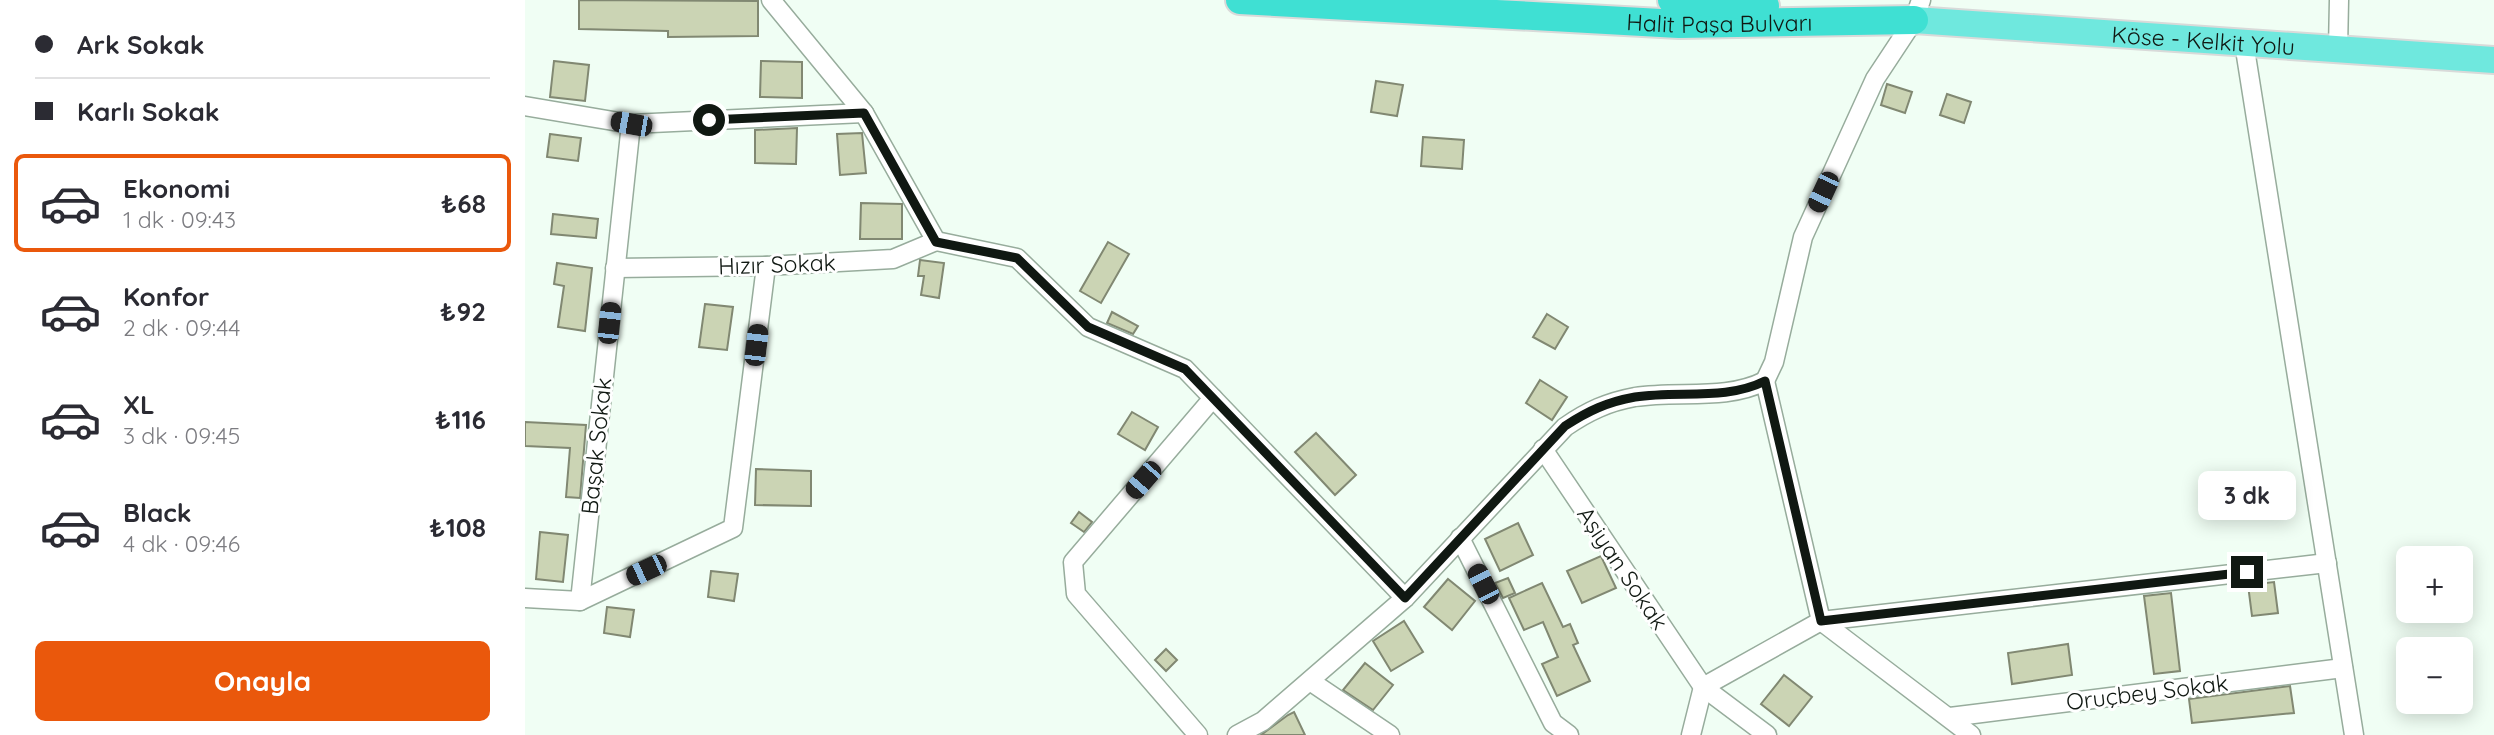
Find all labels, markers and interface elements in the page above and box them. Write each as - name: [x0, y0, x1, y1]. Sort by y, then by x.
- street label: Halit Paşa Bulvarı: [1626, 7, 1813, 39]
- street label: Köse - Kelkit Yolu: [2111, 19, 2296, 61]
- text: Ark Sokak: [77, 28, 205, 61]
- text: Karlı Sokak: [77, 95, 220, 128]
- route start: [693, 104, 725, 136]
- car: [609, 110, 654, 138]
- car: [1805, 169, 1842, 215]
- icon: car: [39, 172, 102, 235]
- text: Ekonomi: [123, 172, 230, 205]
- text: ₺68: [441, 187, 486, 220]
- text: 1 dk · 09:43: [123, 205, 236, 234]
- street label: Hızır Sokak: [718, 247, 836, 281]
- icon: car: [39, 280, 102, 343]
- text: Konfor: [123, 280, 209, 313]
- text: ₺92: [440, 295, 486, 328]
- car: [597, 301, 622, 345]
- text: 2 dk · 09:44: [123, 313, 240, 342]
- car: [744, 323, 769, 367]
- street label: Başak Sokak: [574, 376, 618, 516]
- icon: car: [39, 388, 102, 451]
- text: XL: [123, 388, 155, 421]
- text: ₺116: [435, 403, 486, 436]
- text: 3 dk · 09:45: [123, 421, 240, 450]
- car: [1122, 457, 1165, 503]
- callout: 3 dk: [2198, 470, 2296, 520]
- text: 3 dk: [2224, 481, 2270, 510]
- icon: car: [39, 496, 102, 559]
- text: Black: [123, 496, 192, 529]
- street label: Aşiyan Sokak: [1571, 501, 1675, 635]
- text: ₺108: [429, 511, 486, 544]
- text: 4 dk · 09:46: [123, 529, 240, 558]
- map controls: [2396, 546, 2473, 714]
- button: +: [2396, 546, 2473, 623]
- car: [623, 552, 670, 588]
- route end: [2231, 556, 2263, 588]
- car: [1465, 561, 1502, 607]
- button: −: [2396, 637, 2473, 714]
- button: Onayla: [35, 641, 490, 721]
- street label: Oruçbey Sokak: [2064, 668, 2230, 716]

